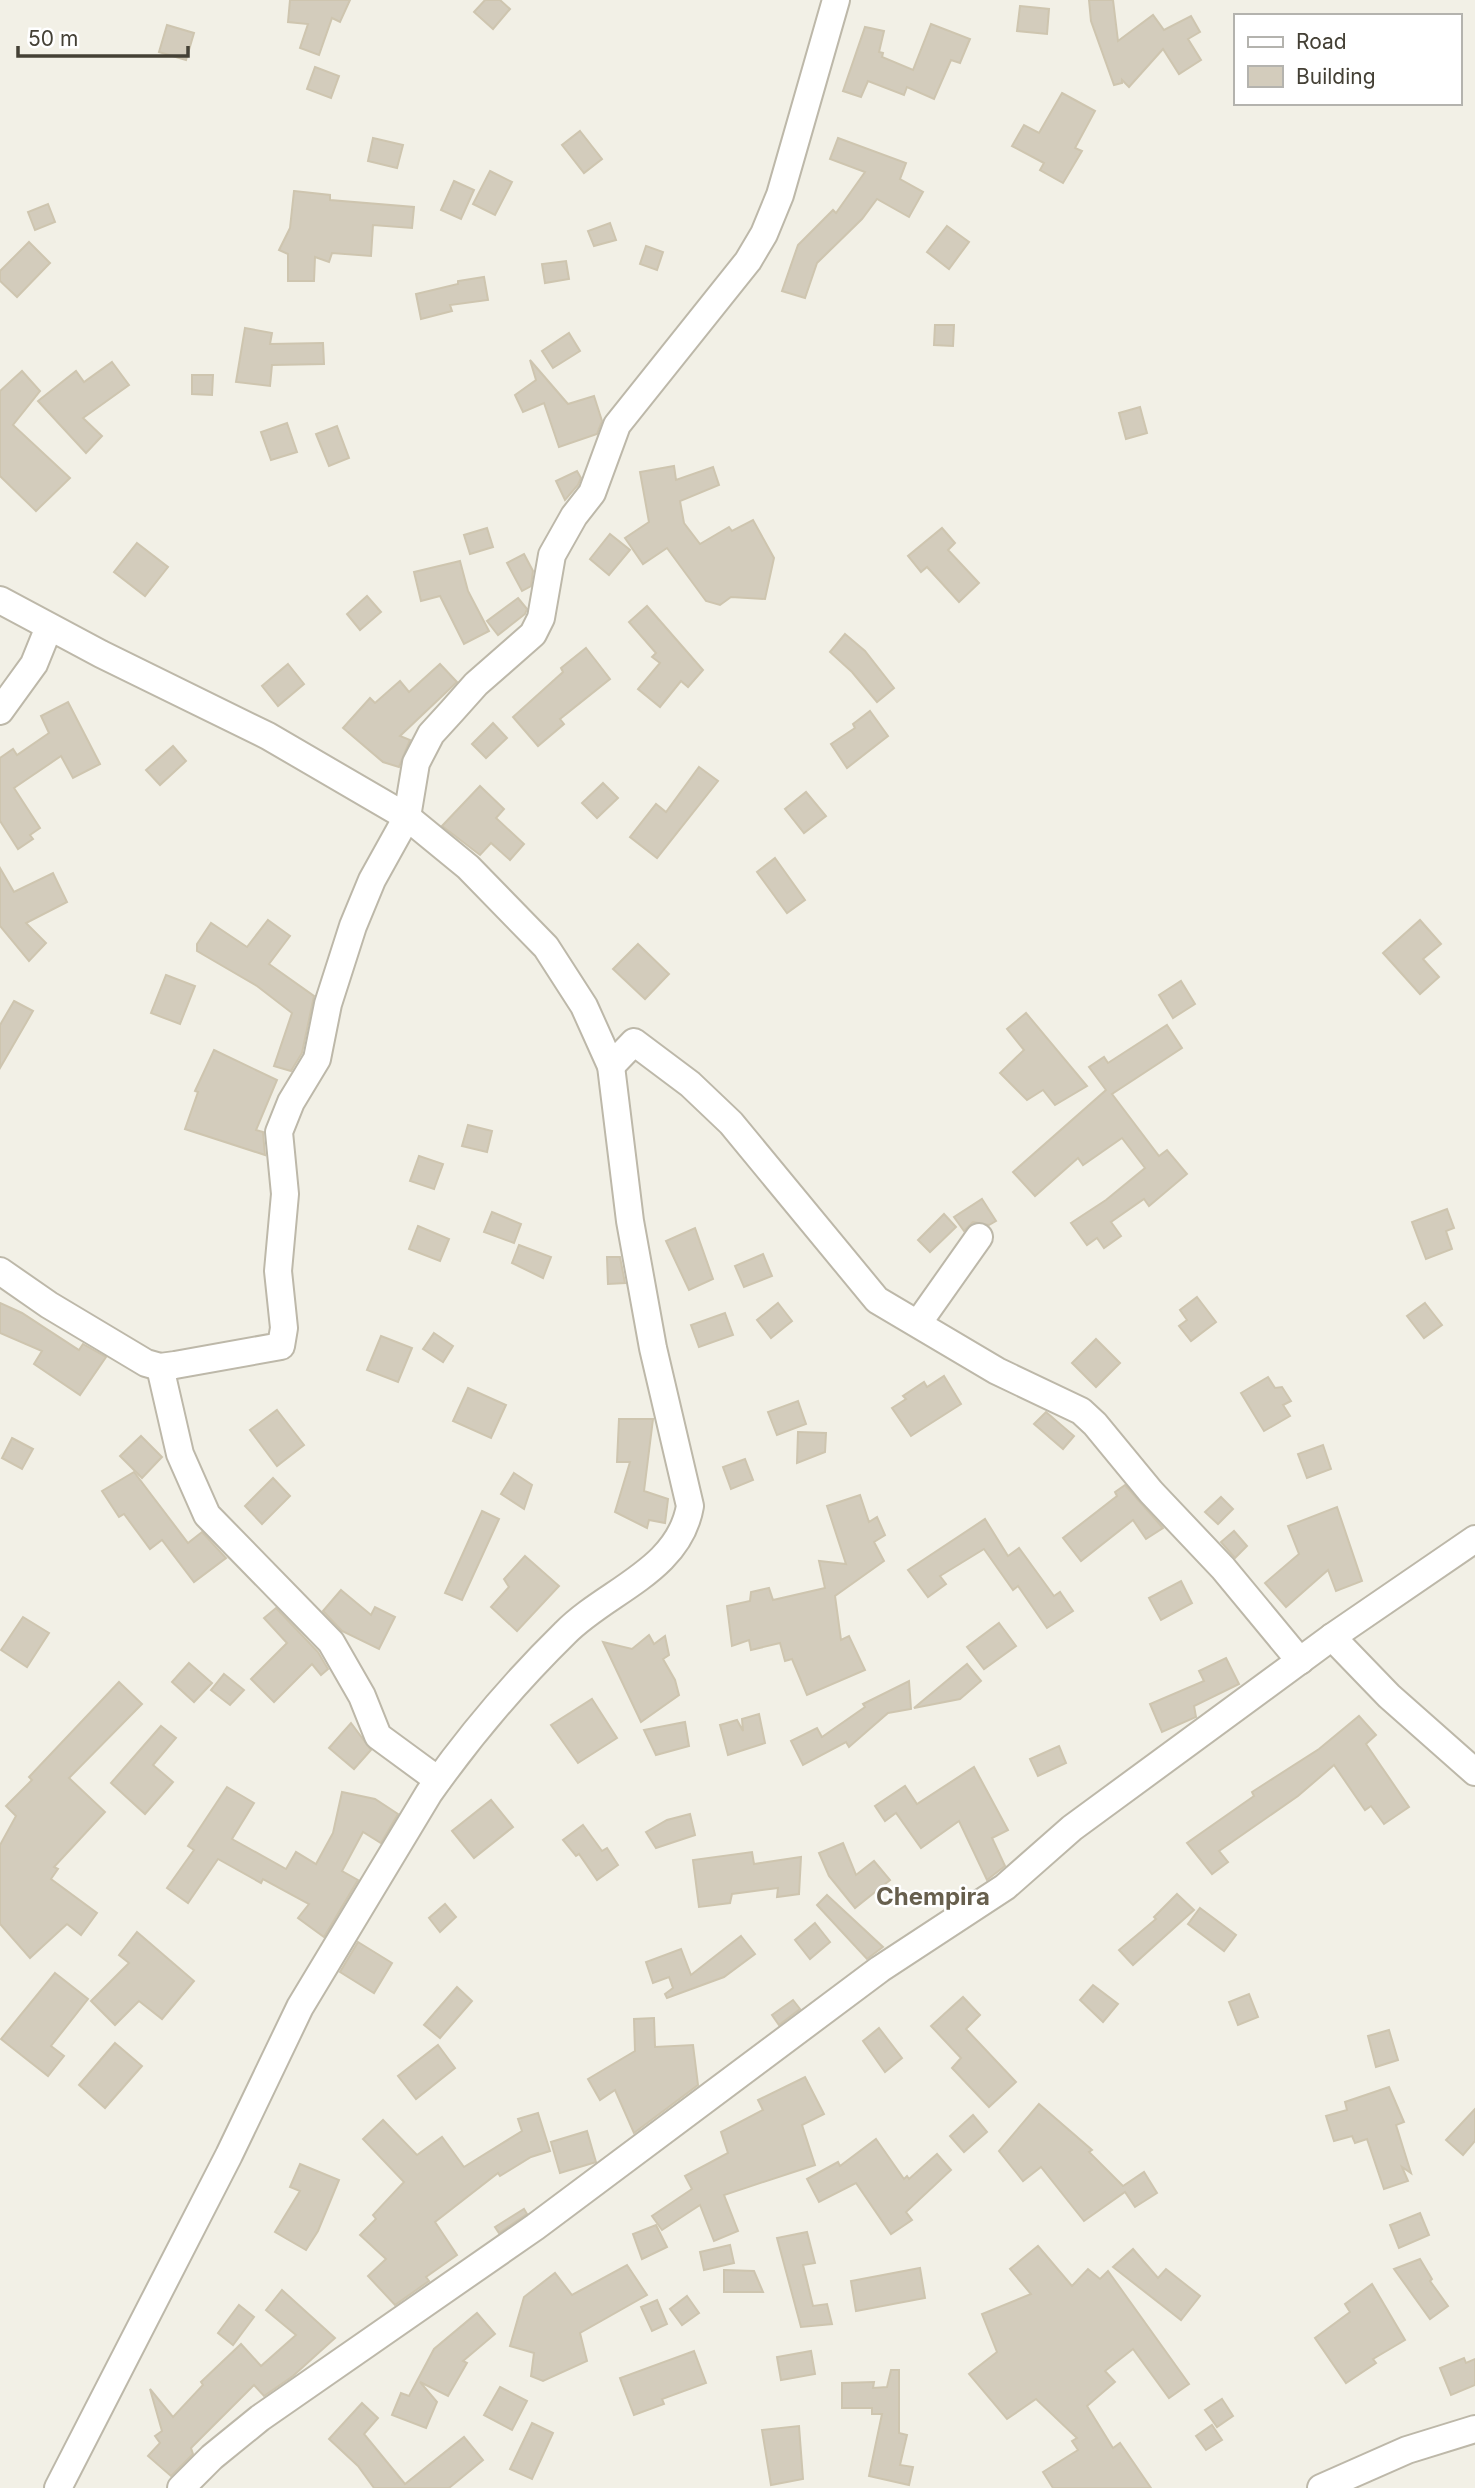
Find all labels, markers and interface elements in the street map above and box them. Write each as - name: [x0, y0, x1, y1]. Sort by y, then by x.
- scale bar: [18, 14, 187, 58]
- legend: [1234, 14, 1461, 105]
- text: 50 m: [28, 26, 78, 51]
- text: Road: [1296, 29, 1347, 54]
- text: Building: [1296, 64, 1376, 89]
- district label: Chempira: [876, 1882, 990, 1911]

